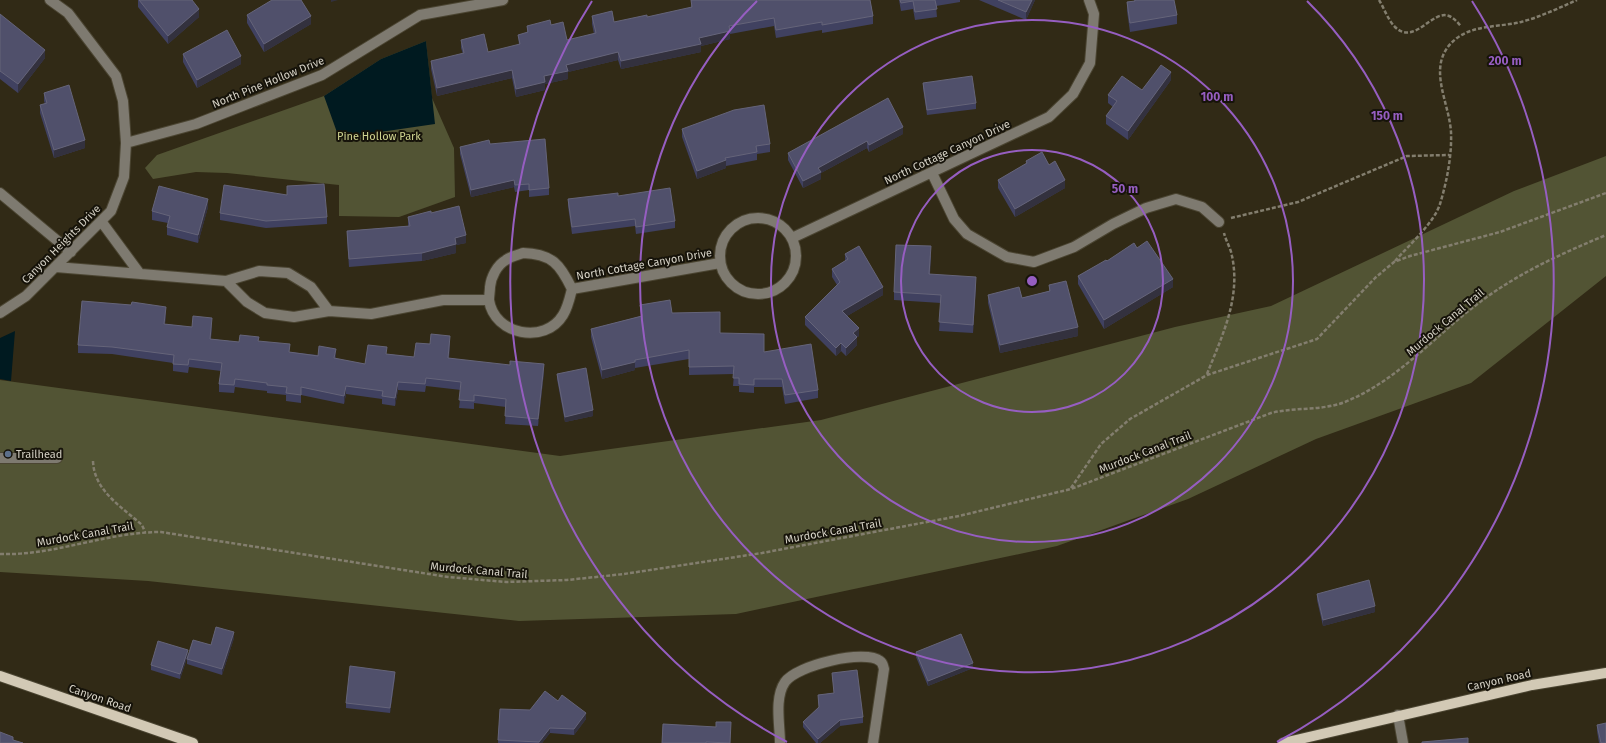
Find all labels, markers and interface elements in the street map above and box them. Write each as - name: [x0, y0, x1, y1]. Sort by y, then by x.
- street label: North Pine Hollow Drive: [210, 54, 326, 111]
- text: 200 m: [1488, 54, 1522, 68]
- text: 100 m: [1201, 90, 1233, 104]
- text: 150 m: [1371, 109, 1403, 123]
- street label: North Cottage Canyon Drive: [882, 118, 1012, 187]
- park label: Pine Hollow Park: [337, 130, 421, 143]
- text: 50 m: [1112, 182, 1138, 196]
- street label: Canyon Heights Drive: [19, 202, 103, 286]
- street label: North Cottage Canyon Drive: [575, 246, 713, 283]
- centre of rings: [1025, 274, 1039, 288]
- street label: Murdock Canal Trail: [1404, 286, 1487, 359]
- street label: Murdock Canal Trail: [1097, 429, 1193, 476]
- place label: Trailhead: [16, 448, 62, 461]
- marker: Trailhead: [3, 449, 13, 459]
- street label: Murdock Canal Trail: [784, 517, 882, 546]
- street label: Murdock Canal Trail: [36, 520, 134, 549]
- street label: Murdock Canal Trail: [430, 560, 528, 581]
- street label: Canyon Road: [1466, 667, 1532, 694]
- street label: Canyon Road: [67, 682, 133, 715]

